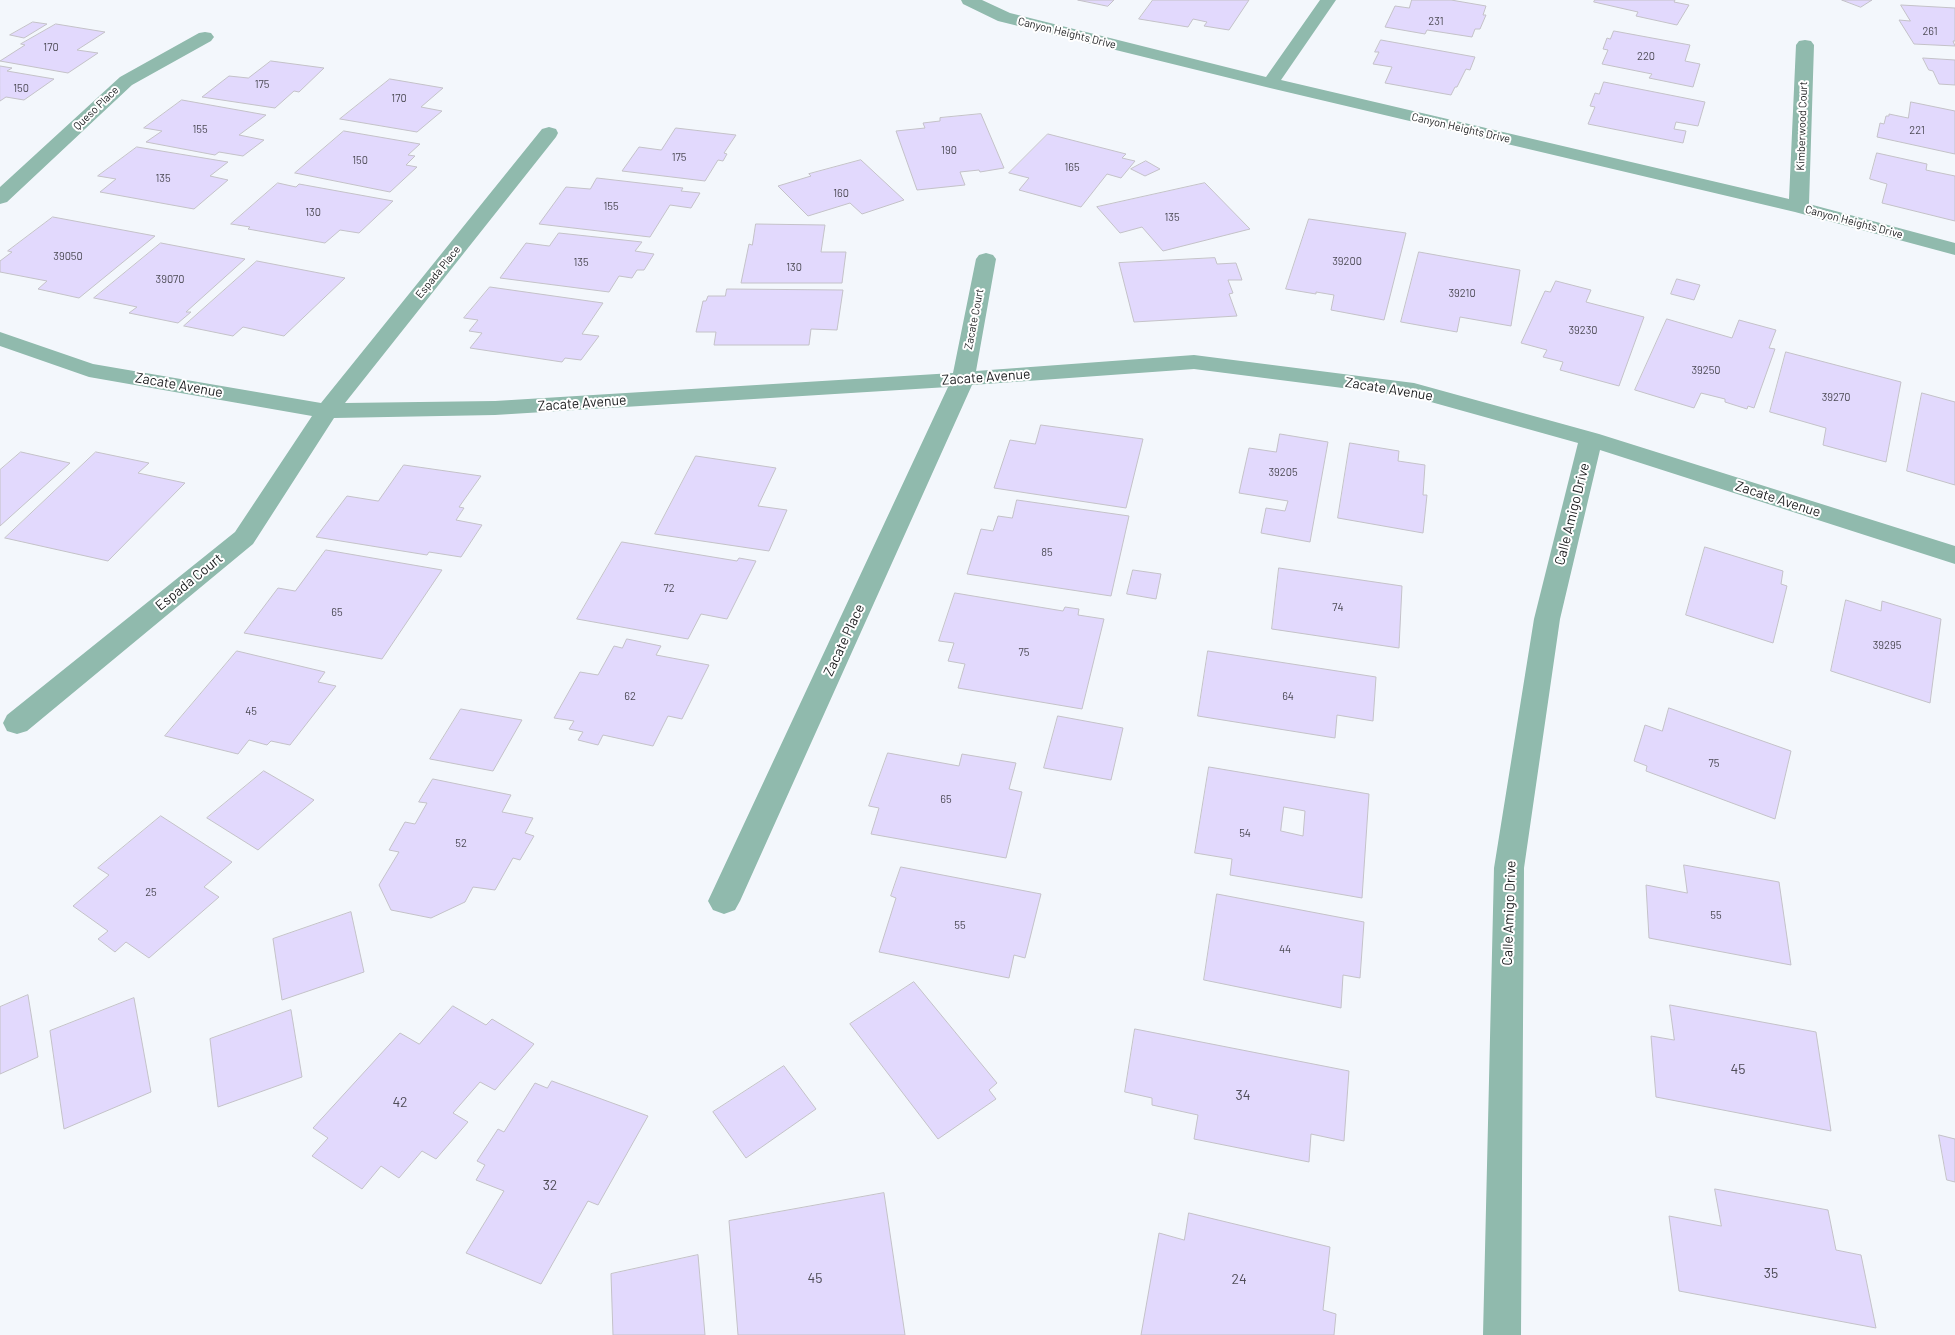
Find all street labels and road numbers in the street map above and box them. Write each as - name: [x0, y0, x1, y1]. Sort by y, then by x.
- street label: Canyon Heights Drive: [1017, 14, 1117, 52]
- street label: Kimberwood Court: [1794, 81, 1810, 171]
- street label: Queso Place: [71, 83, 121, 133]
- street label: Canyon Heights Drive: [1410, 110, 1512, 146]
- street label: Canyon Heights Drive: [1804, 203, 1904, 241]
- street label: Espada Place: [413, 243, 463, 301]
- street label: Zacate Court: [962, 288, 986, 350]
- street label: Zacate Avenue: [941, 366, 1031, 388]
- street label: Zacate Avenue: [134, 369, 224, 401]
- street label: Zacate Avenue: [1344, 374, 1434, 404]
- street label: Zacate Avenue: [537, 392, 627, 414]
- street label: Calle Amigo Drive: [1551, 461, 1593, 567]
- street label: Zacate Avenue: [1733, 477, 1823, 521]
- street label: Espada Court: [152, 550, 226, 614]
- street label: Zacate Place: [820, 601, 868, 679]
- street label: Calle Amigo Drive: [1499, 860, 1519, 966]

